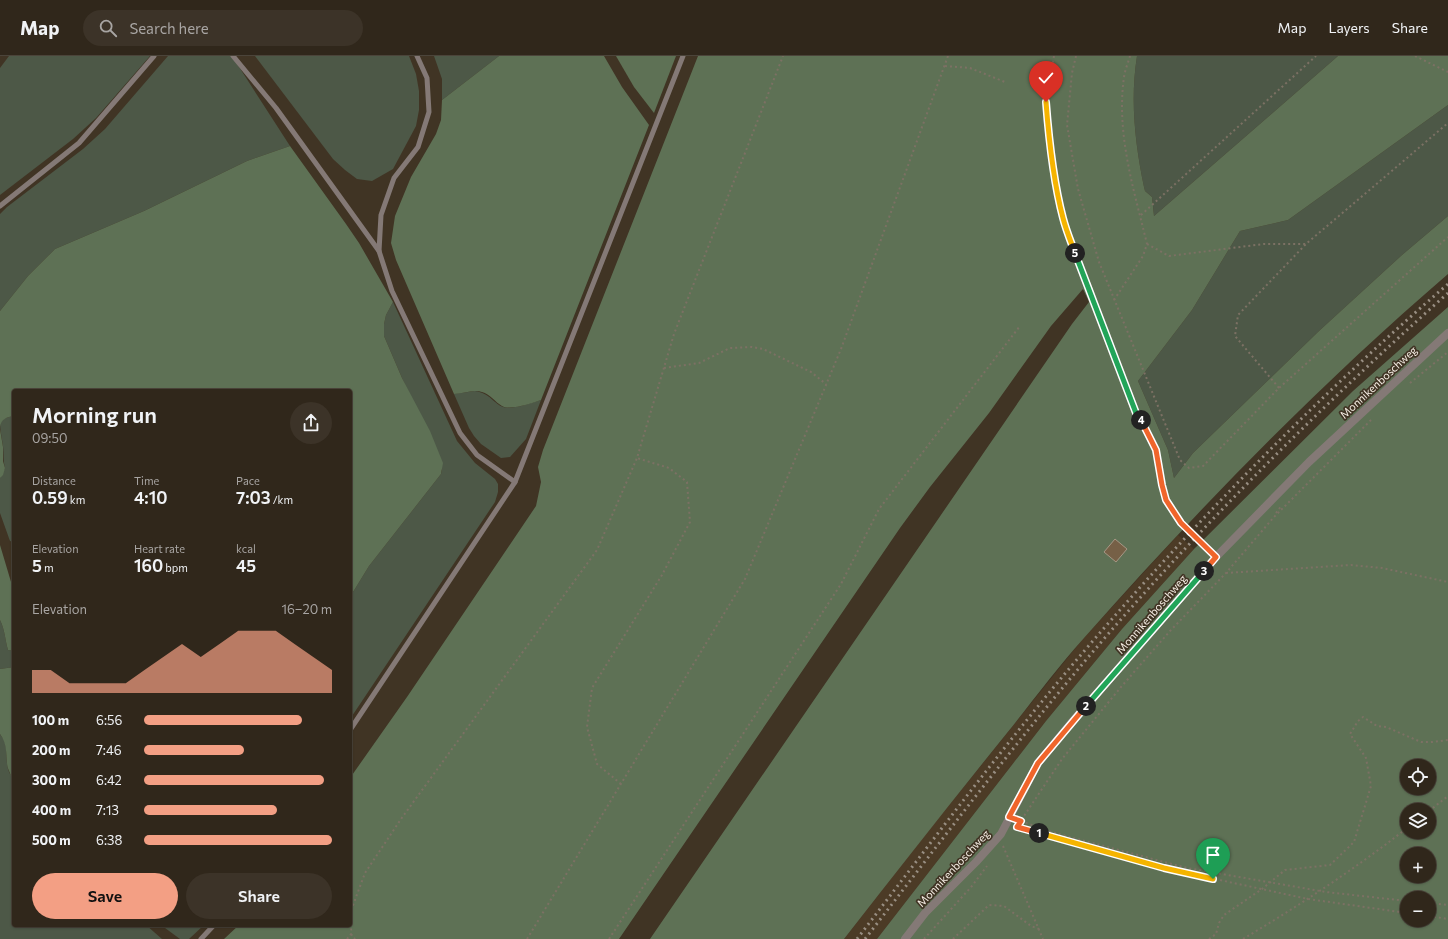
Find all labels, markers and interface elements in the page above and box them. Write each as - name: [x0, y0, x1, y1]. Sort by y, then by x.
- search box: [83, 10, 363, 46]
- text: Map: [20, 16, 59, 39]
- icon: search: [97, 17, 119, 39]
- text: Search here: [129, 19, 209, 37]
- text: Map: [1278, 19, 1306, 36]
- text: Layers: [1328, 19, 1370, 36]
- text: Share: [1392, 19, 1428, 36]
- pin: [1029, 61, 1063, 102]
- icon: check: [1035, 67, 1057, 89]
- pin: 5: [1065, 243, 1085, 263]
- text: 5: [1072, 246, 1078, 259]
- street label: Monnikenboschweg: [1337, 343, 1419, 421]
- text: Morning run: [32, 401, 157, 428]
- button: share: [290, 402, 332, 444]
- pin: 4: [1131, 410, 1151, 430]
- text: 4: [1138, 413, 1144, 426]
- text: 09:50: [32, 430, 67, 446]
- text: Distance: [32, 474, 76, 487]
- text: Time: [134, 474, 159, 487]
- text: Pace: [236, 474, 260, 487]
- text: 0.59: [32, 487, 68, 508]
- text: 4:10: [134, 487, 167, 508]
- text: 7:03: [236, 487, 271, 508]
- text: km: [68, 493, 85, 506]
- text: /km: [271, 493, 293, 506]
- text: Elevation: [32, 542, 78, 555]
- text: Heart rate: [134, 542, 185, 555]
- text: kcal: [236, 542, 256, 555]
- text: 5: [32, 555, 42, 576]
- text: 160: [134, 555, 163, 576]
- text: 45: [236, 555, 256, 576]
- text: m: [42, 561, 54, 574]
- text: bpm: [163, 561, 188, 574]
- pin: 3: [1194, 561, 1214, 581]
- text: 3: [1201, 564, 1207, 577]
- street label: Monnikenboschweg: [1113, 572, 1189, 656]
- text: Elevation: [32, 601, 87, 617]
- text: 16–20 m: [281, 601, 332, 617]
- pin: 2: [1076, 696, 1096, 716]
- text: 2: [1083, 699, 1089, 712]
- text: 100 m: [32, 712, 69, 728]
- text: 6:56: [96, 712, 122, 728]
- text: 200 m: [32, 742, 70, 758]
- text: 7:46: [96, 742, 122, 758]
- map controls: [1400, 759, 1436, 927]
- button: locate: [1400, 759, 1436, 795]
- text: 300 m: [32, 772, 71, 788]
- text: 6:42: [96, 772, 122, 788]
- text: 400 m: [32, 802, 71, 818]
- text: 7:13: [96, 802, 119, 818]
- button: layers: [1400, 803, 1436, 839]
- pin: 1: [1029, 823, 1049, 843]
- text: 1: [1037, 826, 1041, 839]
- street label: Monnikenboschweg: [914, 827, 992, 909]
- text: 500 m: [32, 832, 71, 848]
- text: 6:38: [96, 832, 122, 848]
- pin: [1196, 838, 1230, 879]
- icon: arrive: [1202, 844, 1224, 866]
- button: +: [1400, 847, 1436, 883]
- button: Save: [32, 873, 178, 919]
- button: Share: [186, 873, 332, 919]
- button: −: [1400, 891, 1436, 927]

